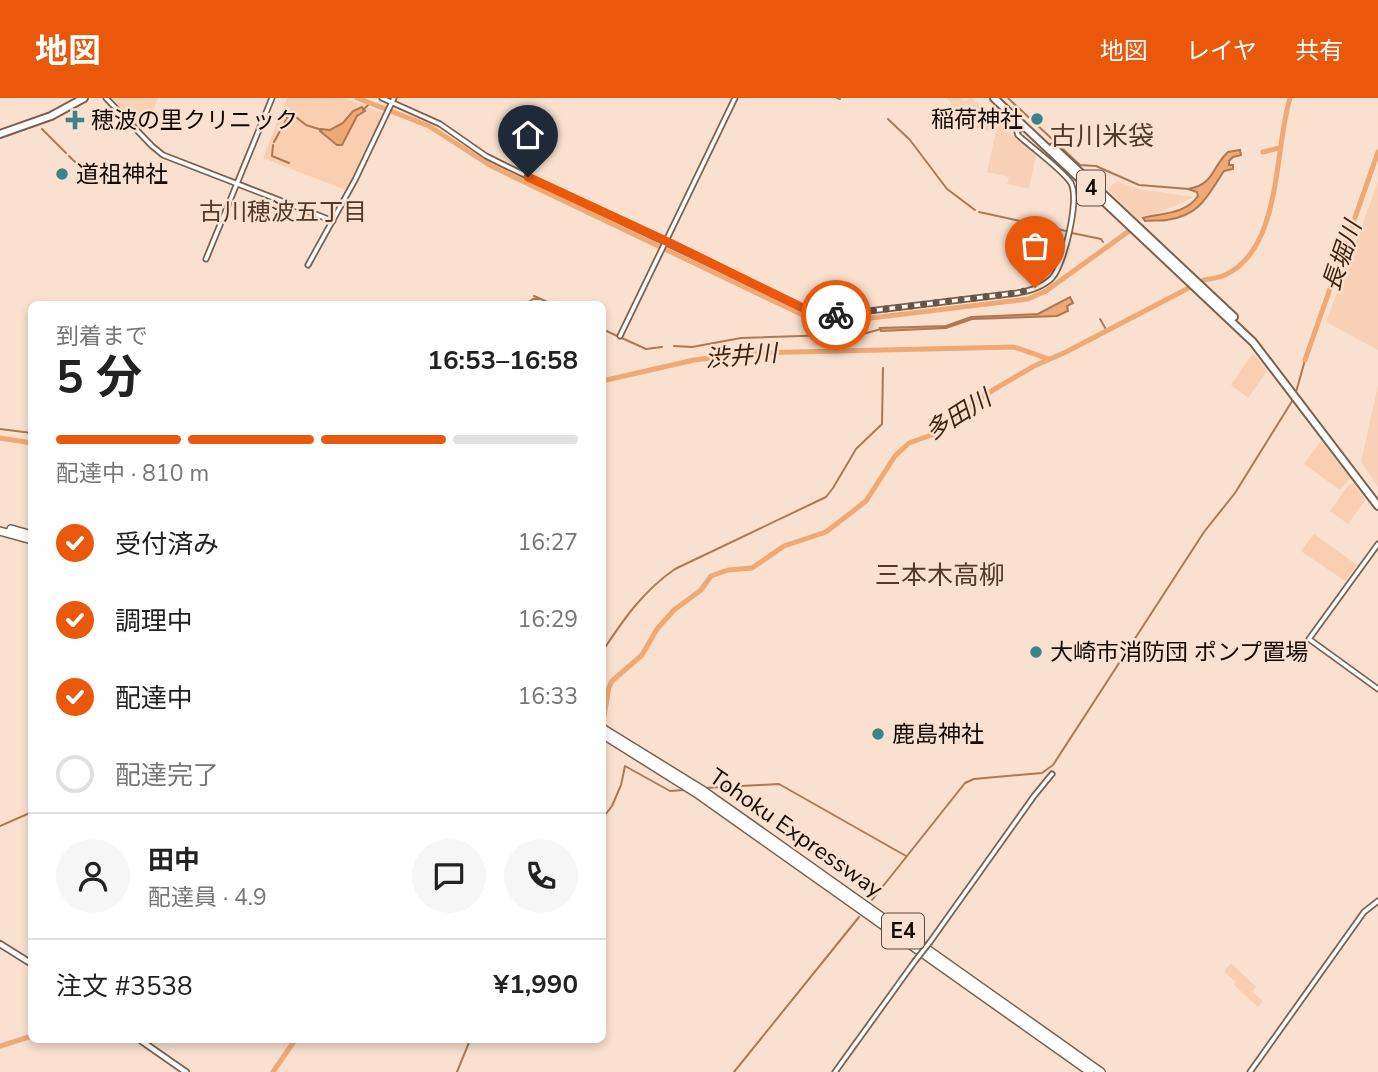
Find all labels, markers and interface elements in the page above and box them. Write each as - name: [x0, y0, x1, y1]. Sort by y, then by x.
- text: 地図: [35, 29, 101, 74]
- text: 地図: [1100, 35, 1148, 67]
- text: レイヤ: [1186, 35, 1257, 67]
- text: 共有: [1295, 35, 1343, 67]
- place label: 稲荷神社: [931, 104, 1023, 135]
- place label: 穂波の里クリニック: [91, 105, 298, 136]
- pin: [498, 105, 558, 177]
- marker: 穂波の里クリニック: [65, 110, 85, 130]
- marker: 稲荷神社: [1029, 111, 1045, 127]
- icon: home: [509, 116, 547, 154]
- district label: 古川米袋: [1050, 119, 1154, 154]
- place label: 道祖神社: [76, 159, 168, 190]
- marker: 道祖神社: [54, 166, 70, 182]
- road number: 4: [1077, 170, 1105, 206]
- district label: 古川穂波五丁目: [199, 196, 367, 228]
- water label: 長堀川: [1315, 214, 1370, 295]
- pin: [1005, 216, 1065, 288]
- icon: bag: [1016, 227, 1054, 265]
- courier: [801, 280, 871, 350]
- icon: bike: [817, 296, 855, 334]
- text: 到着まで: [56, 321, 148, 352]
- water label: 渋井川: [704, 337, 781, 375]
- text: 16:53–16:58: [427, 343, 578, 378]
- text: 5 分: [56, 346, 142, 409]
- water label: 多田川: [919, 381, 1000, 448]
- text: 配達中 · 810 m: [56, 458, 209, 489]
- icon: check: [56, 524, 94, 562]
- text: 受付済み: [115, 527, 219, 562]
- text: 16:27: [518, 527, 578, 558]
- district label: 三本木高柳: [875, 558, 1005, 593]
- icon: check: [56, 601, 94, 639]
- text: 調理中: [115, 604, 193, 639]
- text: 16:29: [518, 604, 578, 635]
- place label: 大崎市消防団 ポンプ置場: [1050, 637, 1308, 668]
- marker: 大崎市消防団 ポンプ置場: [1028, 644, 1044, 660]
- icon: check: [56, 678, 94, 716]
- text: 配達中: [115, 681, 193, 716]
- text: 16:33: [518, 681, 578, 712]
- place label: 鹿島神社: [892, 719, 984, 750]
- marker: 鹿島神社: [870, 726, 886, 742]
- text: 配達完了: [115, 758, 219, 793]
- street label: Tohoku Expressway: [703, 761, 889, 905]
- button: person: [56, 839, 130, 913]
- button: chat: [412, 839, 486, 913]
- button: phone: [504, 839, 578, 913]
- text: 田中: [148, 843, 200, 878]
- text: 配達員 · 4.9: [148, 882, 267, 913]
- road number: E4: [882, 914, 924, 948]
- text: ¥1,990: [494, 967, 578, 1002]
- text: 注文 #3538: [56, 969, 193, 1004]

